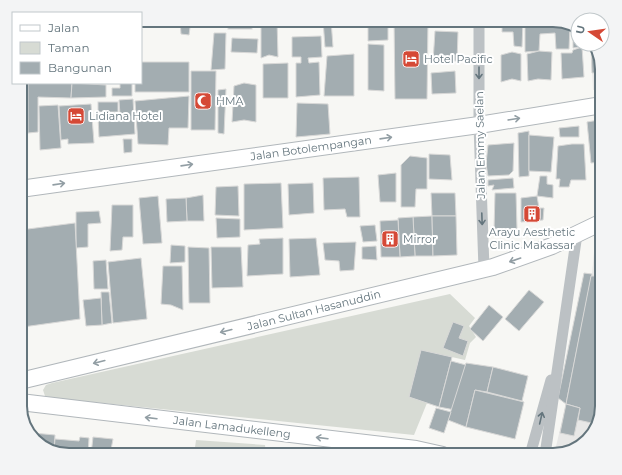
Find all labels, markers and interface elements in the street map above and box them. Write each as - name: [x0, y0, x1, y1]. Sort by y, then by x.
- legend: [12, 12, 142, 84]
- north arrow: [570, 12, 610, 52]
- text: Jalan: [47, 20, 80, 35]
- text: U: [572, 24, 588, 36]
- text: Taman: [48, 40, 90, 55]
- hotel icon: Hotel Pacific: [401, 49, 421, 69]
- place label: Hotel Pacific: [424, 52, 493, 66]
- text: Bangunan: [48, 60, 112, 75]
- one-way arrow: [475, 66, 483, 79]
- mosque icon: HMA: [193, 91, 213, 111]
- street label: Jalan Emmy Saelan: [472, 91, 488, 200]
- place label: HMA: [216, 94, 243, 108]
- hotel icon: Lidiana Hotel: [66, 106, 86, 126]
- place label: Lidiana Hotel: [89, 109, 162, 123]
- one-way arrow: [507, 115, 520, 123]
- street label: Jalan Botolempangan: [249, 133, 372, 164]
- one-way arrow: [379, 134, 392, 142]
- one-way arrow: [181, 161, 194, 169]
- one-way arrow: [52, 180, 65, 187]
- building icon: Arayu Aesthetic Clinic Makassar: [522, 204, 542, 224]
- one-way arrow: [479, 212, 486, 225]
- place label: Arayu Aesthetic Clinic Makassar: [489, 225, 575, 252]
- building icon: Mirror: [380, 229, 400, 249]
- place label: Mirror: [403, 232, 436, 246]
- one-way arrow: [509, 256, 521, 264]
- street label: Jalan Sultan Hasanuddin: [245, 287, 382, 334]
- one-way arrow: [219, 328, 232, 336]
- one-way arrow: [93, 358, 106, 366]
- one-way arrow: [537, 411, 545, 424]
- street label: Jalan Lamadukelleng: [171, 413, 292, 441]
- one-way arrow: [145, 414, 158, 422]
- one-way arrow: [316, 434, 329, 442]

